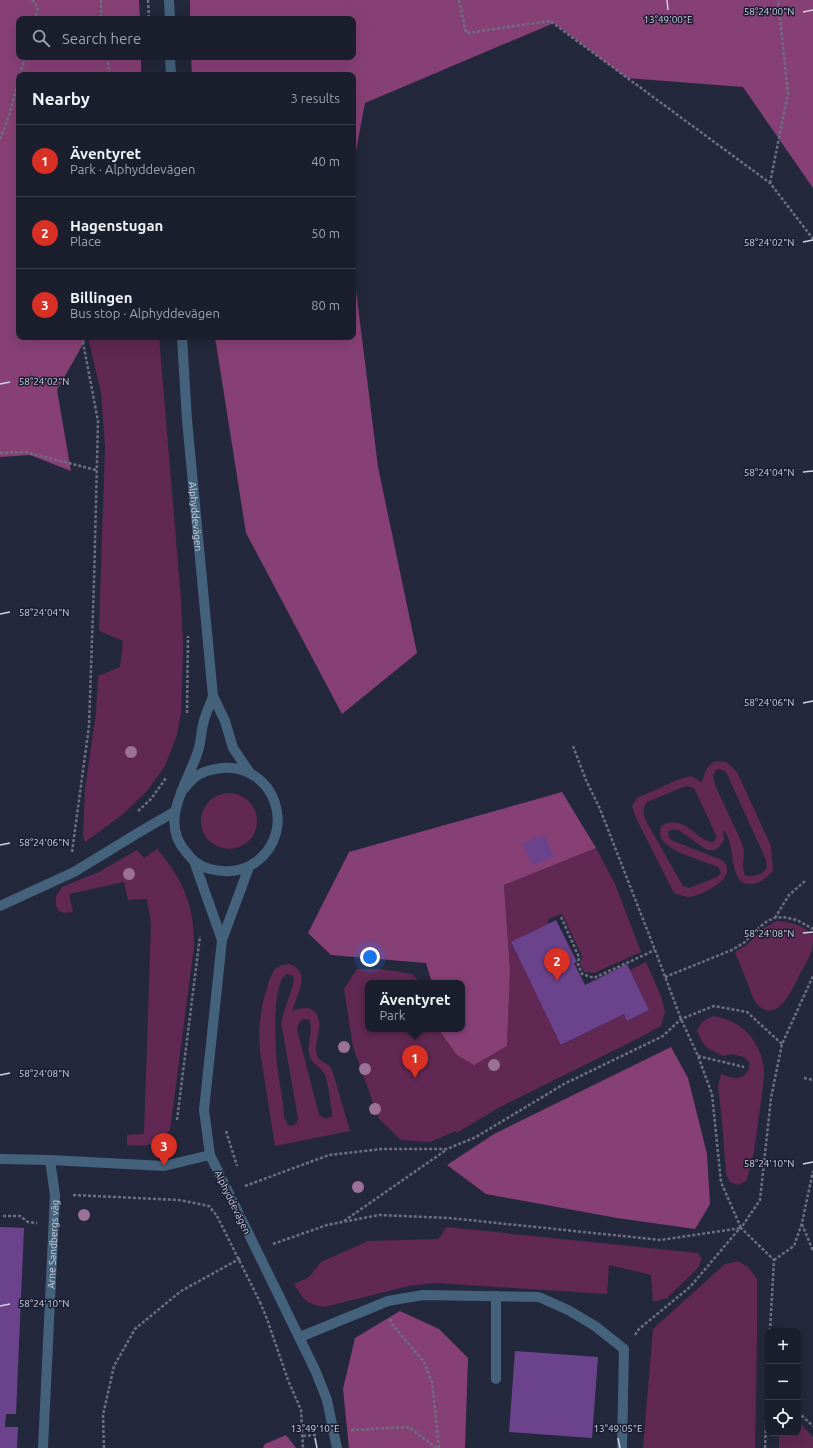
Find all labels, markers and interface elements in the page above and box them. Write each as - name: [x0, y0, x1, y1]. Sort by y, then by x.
- text: 58°24'00"N: [744, 6, 794, 17]
- text: 13°49'00"E: [643, 14, 693, 25]
- search box: [16, 16, 356, 60]
- icon: search: [30, 27, 52, 49]
- text: Search here: [62, 30, 141, 47]
- text: Nearby: [32, 89, 90, 108]
- text: 3 results: [290, 91, 340, 105]
- text: Äventyret: [70, 145, 141, 162]
- text: 1: [41, 154, 49, 168]
- text: 40 m: [311, 154, 340, 168]
- text: Park · Alphyddevägen: [70, 162, 195, 176]
- text: Hagenstugan: [70, 217, 163, 234]
- text: 2: [41, 226, 49, 240]
- text: 50 m: [311, 226, 340, 240]
- text: Place: [70, 234, 101, 248]
- text: 58°24'02"N: [744, 237, 794, 248]
- text: Billingen: [70, 289, 132, 306]
- text: 3: [41, 298, 49, 312]
- text: 80 m: [311, 298, 340, 312]
- text: Bus stop · Alphyddevägen: [70, 306, 220, 320]
- text: 58°24'02"N: [19, 376, 69, 387]
- text: 58°24'04"N: [744, 467, 794, 478]
- street label: Alphyddevägen: [187, 481, 204, 552]
- text: 58°24'04"N: [19, 607, 69, 618]
- text: 58°24'06"N: [744, 697, 794, 708]
- text: 58°24'06"N: [19, 837, 69, 848]
- text: 58°24'08"N: [744, 928, 794, 939]
- your location: [360, 947, 380, 967]
- pin: 2: [544, 948, 570, 981]
- popup: [365, 980, 465, 1032]
- text: Äventyret: [379, 991, 451, 1008]
- text: Park: [379, 1008, 405, 1022]
- pin: 1: [402, 1045, 428, 1078]
- text: 58°24'08"N: [19, 1068, 69, 1079]
- pin: 3: [151, 1133, 177, 1166]
- text: 58°24'10"N: [744, 1158, 794, 1169]
- street label: Alphyddevägen: [212, 1169, 253, 1236]
- street label: Arne Sandbergs väg: [46, 1199, 61, 1289]
- text: 58°24'10"N: [19, 1298, 69, 1309]
- map controls: [765, 1328, 801, 1436]
- button: +: [765, 1328, 801, 1364]
- button: −: [765, 1364, 801, 1400]
- button: locate: [765, 1400, 801, 1436]
- text: 13°49'10"E: [290, 1423, 340, 1434]
- text: 13°49'05"E: [593, 1423, 643, 1434]

